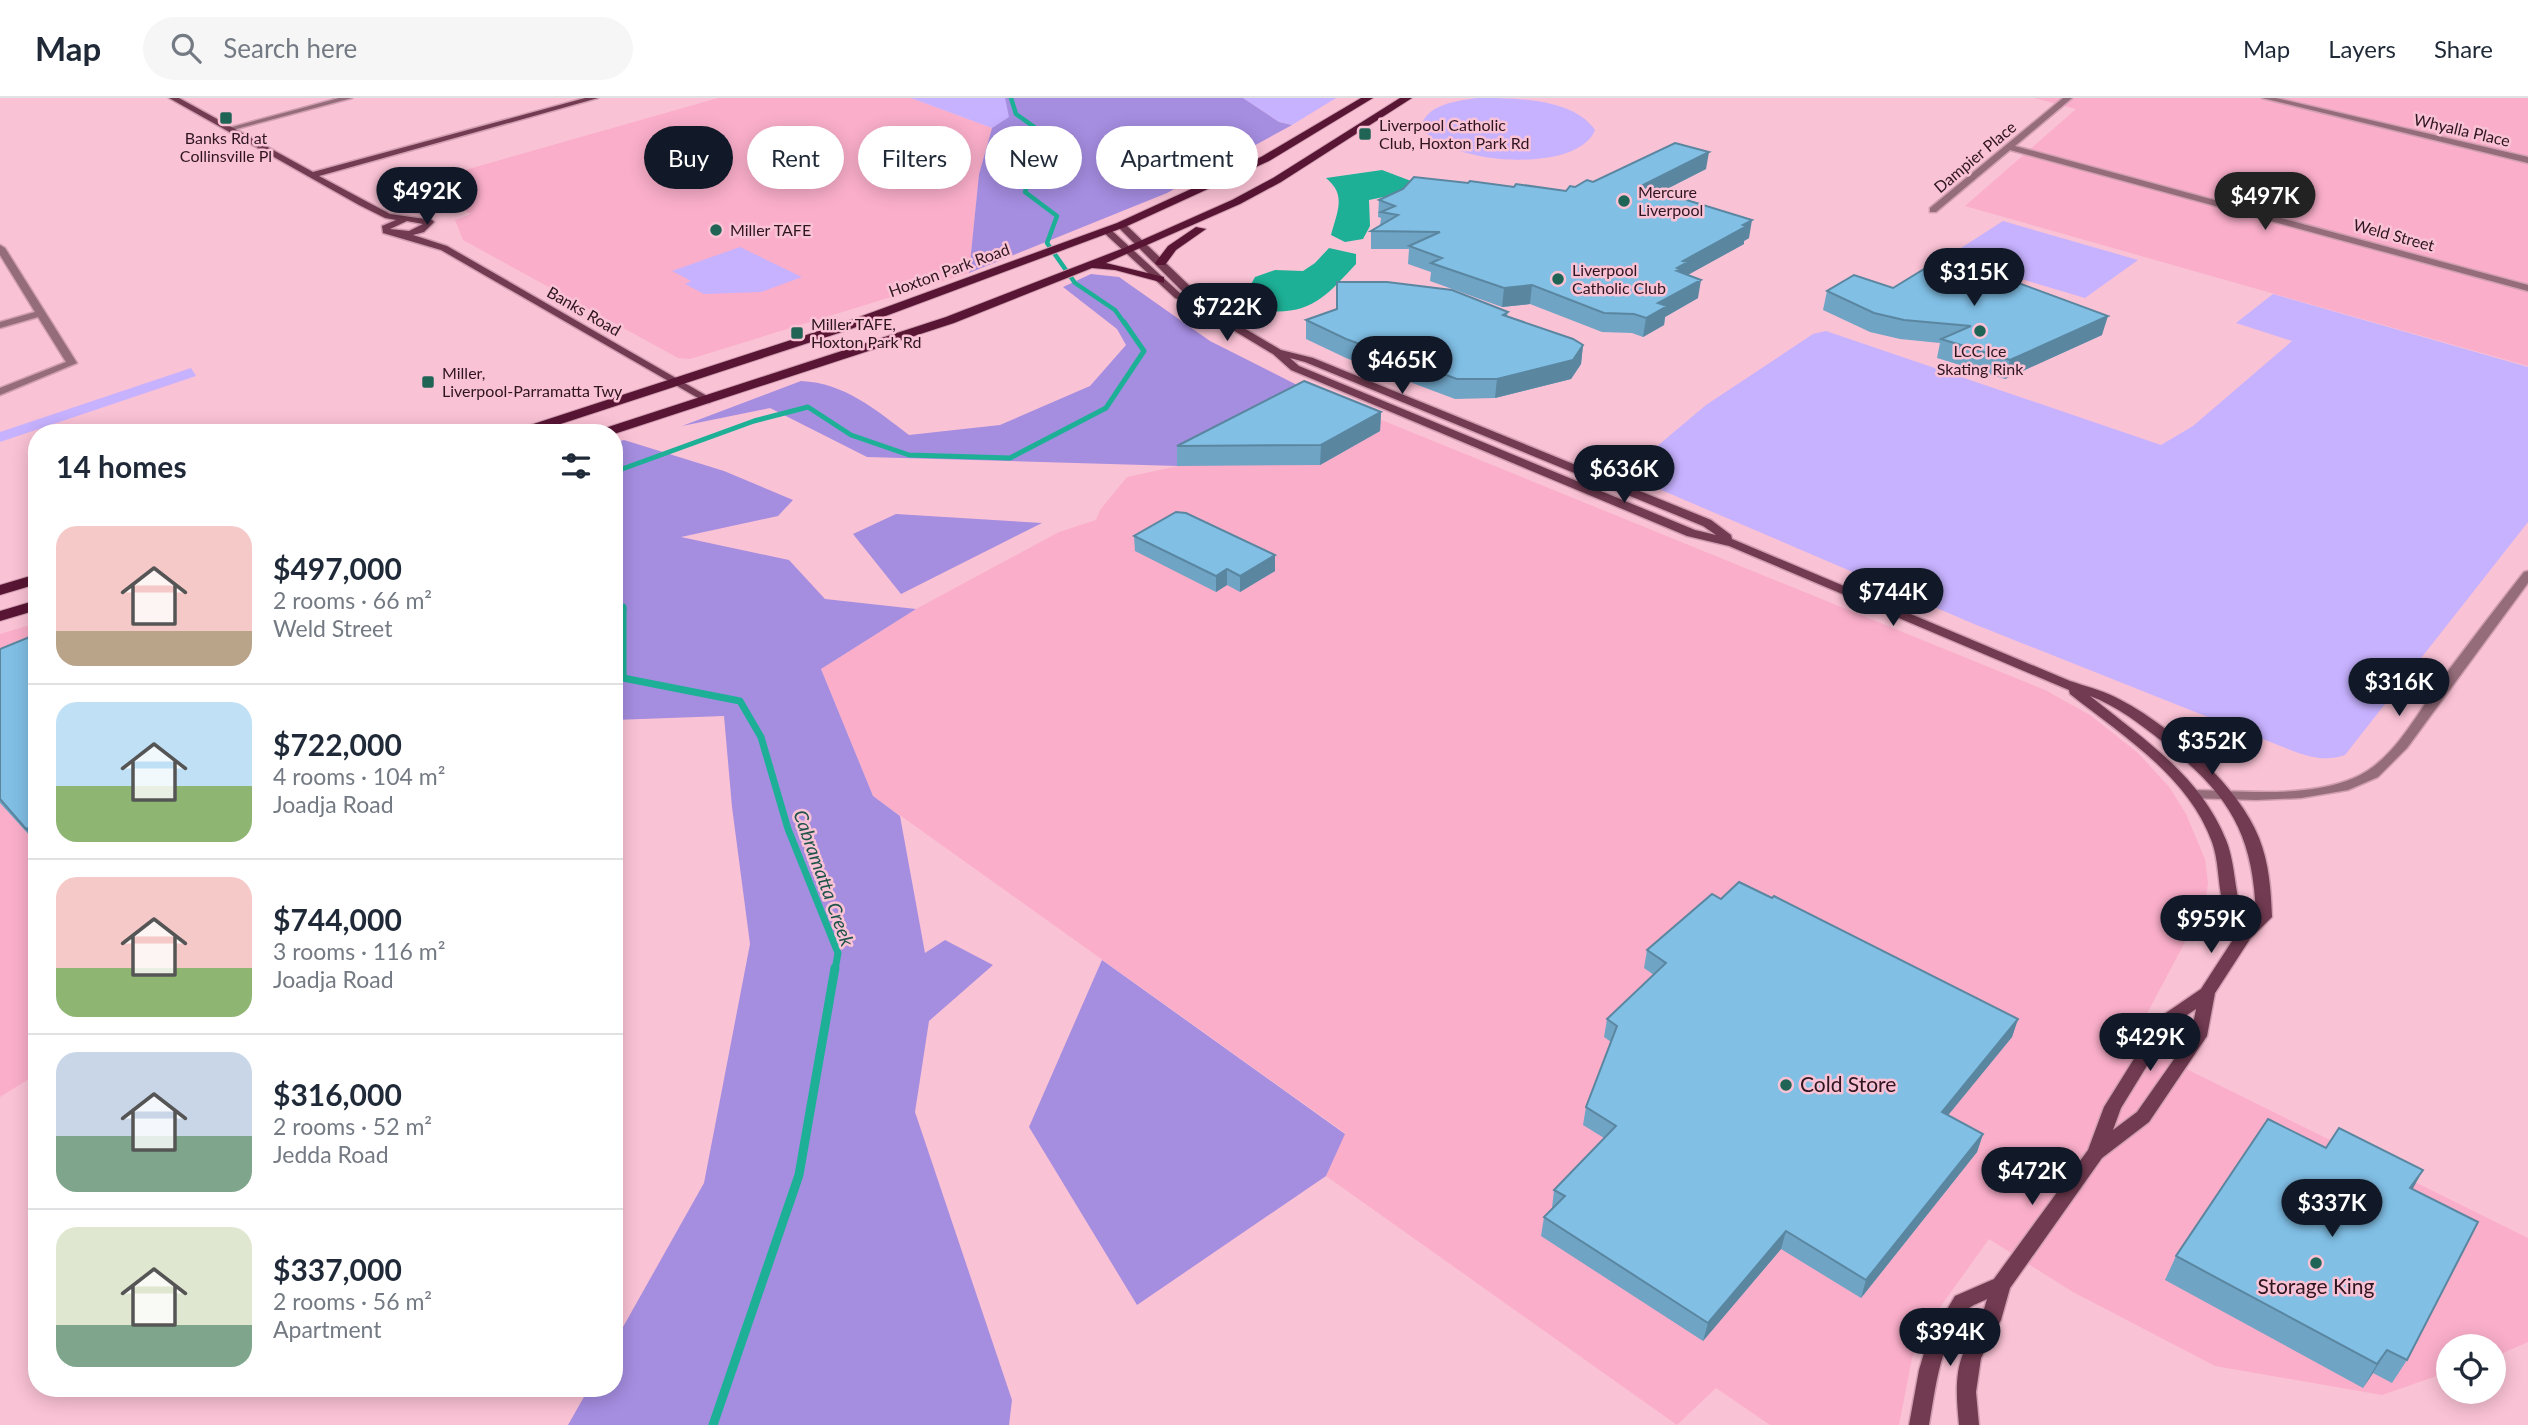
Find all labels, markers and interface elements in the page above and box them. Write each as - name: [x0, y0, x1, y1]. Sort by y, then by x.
- search box: [143, 17, 633, 80]
- text: Map: [35, 28, 101, 68]
- icon: search: [167, 29, 205, 67]
- text: Search here: [223, 32, 357, 64]
- text: Map: [2243, 34, 2290, 63]
- text: Layers: [2328, 34, 2396, 63]
- text: Share: [2434, 34, 2493, 63]
- street label: Whyalla Place: [2412, 109, 2512, 150]
- marker: Banks Rd at Collinsville Pl: [218, 110, 234, 126]
- place label: Liverpool Catholic Club, Hoxton Park Rd: [1379, 115, 1529, 152]
- street label: Dampier Place: [1930, 117, 2020, 196]
- chip: Buy: [644, 126, 733, 189]
- chip: Rent: [747, 126, 844, 189]
- chip: Filters: [858, 126, 971, 189]
- chip: New: [985, 126, 1082, 189]
- chip: Apartment: [1096, 126, 1258, 189]
- marker: Liverpool Catholic Club, Hoxton Park Rd: [1357, 126, 1373, 142]
- place label: Banks Rd at Collinsville Pl: [180, 128, 272, 165]
- pin: $492K: [378, 167, 476, 227]
- pin: $497K: [2216, 172, 2314, 232]
- text: $492K: [392, 176, 462, 204]
- text: $497K: [2230, 181, 2300, 209]
- place label: Mercure Liverpool: [1638, 182, 1703, 219]
- marker: Mercure Liverpool: [1616, 193, 1632, 209]
- street label: Weld Street: [2352, 215, 2437, 255]
- place label: Miller TAFE: [730, 220, 811, 239]
- marker: Miller TAFE: [708, 222, 724, 238]
- street label: Hoxton Park Road: [886, 239, 1012, 300]
- pin: $315K: [1925, 248, 2023, 308]
- text: $315K: [1939, 257, 2009, 285]
- place label: Liverpool Catholic Club: [1572, 260, 1666, 297]
- marker: Liverpool Catholic Club: [1550, 271, 1566, 287]
- street label: Banks Road: [544, 282, 624, 339]
- pin: $722K: [1178, 284, 1276, 343]
- text: $722K: [1192, 292, 1262, 320]
- place label: Miller TAFE, Hoxton Park Rd: [811, 314, 921, 351]
- marker: LCC Ice Skating Rink: [1972, 323, 1988, 339]
- marker: Miller TAFE, Hoxton Park Rd: [789, 325, 805, 341]
- pin: $465K: [1353, 336, 1451, 396]
- place label: LCC Ice Skating Rink: [1937, 341, 2024, 378]
- text: $465K: [1367, 345, 1437, 373]
- place label: Miller, Liverpool-Parramatta Twy: [442, 363, 623, 400]
- marker: Miller, Liverpool-Parramatta Twy: [420, 374, 436, 390]
- pin: $636K: [1575, 446, 1673, 505]
- icon: filters: [557, 447, 595, 485]
- text: 14 homes: [56, 448, 187, 484]
- text: $636K: [1589, 454, 1659, 482]
- text: $497,000: [273, 550, 402, 586]
- icon: home: [112, 554, 196, 638]
- pin: $744K: [1844, 568, 1942, 628]
- text: $744K: [1858, 577, 1928, 605]
- text: 2 rooms · 66 m²: [273, 586, 432, 614]
- text: Weld Street: [273, 614, 392, 642]
- pin: $316K: [2350, 658, 2448, 718]
- text: $316K: [2364, 667, 2434, 695]
- pin: $352K: [2163, 718, 2261, 777]
- text: $722,000: [273, 726, 402, 762]
- text: $352K: [2177, 726, 2247, 754]
- icon: home: [112, 730, 196, 814]
- text: 4 rooms · 104 m²: [273, 762, 445, 790]
- text: Joadja Road: [273, 790, 394, 818]
- water label: Cabramatta Creek: [789, 807, 860, 950]
- pin: $959K: [2162, 896, 2260, 955]
- text: $744,000: [273, 901, 402, 937]
- text: $959K: [2176, 904, 2246, 932]
- icon: home: [112, 905, 196, 989]
- text: 3 rooms · 116 m²: [273, 937, 445, 965]
- text: Joadja Road: [273, 965, 394, 993]
- pin: $429K: [2101, 1014, 2199, 1073]
- text: $429K: [2115, 1022, 2185, 1050]
- place label: Cold Store: [1800, 1071, 1896, 1096]
- text: $316,000: [273, 1076, 402, 1112]
- marker: Cold Store: [1778, 1077, 1794, 1093]
- icon: home: [112, 1080, 196, 1164]
- text: 2 rooms · 52 m²: [273, 1112, 432, 1140]
- text: Jedda Road: [273, 1140, 389, 1168]
- pin: $472K: [1983, 1148, 2081, 1207]
- text: $472K: [1997, 1156, 2067, 1184]
- pin: $337K: [2283, 1180, 2381, 1239]
- text: $337K: [2297, 1188, 2367, 1216]
- text: $337,000: [273, 1251, 402, 1287]
- icon: home: [112, 1255, 196, 1339]
- marker: Storage King: [2308, 1255, 2324, 1271]
- place label: Storage King: [2257, 1273, 2375, 1298]
- text: 2 rooms · 56 m²: [273, 1287, 432, 1315]
- pin: $394K: [1901, 1308, 1999, 1368]
- text: Apartment: [273, 1315, 381, 1343]
- text: $394K: [1915, 1317, 1985, 1345]
- map controls: [2436, 1334, 2506, 1404]
- button: locate: [2436, 1334, 2506, 1404]

